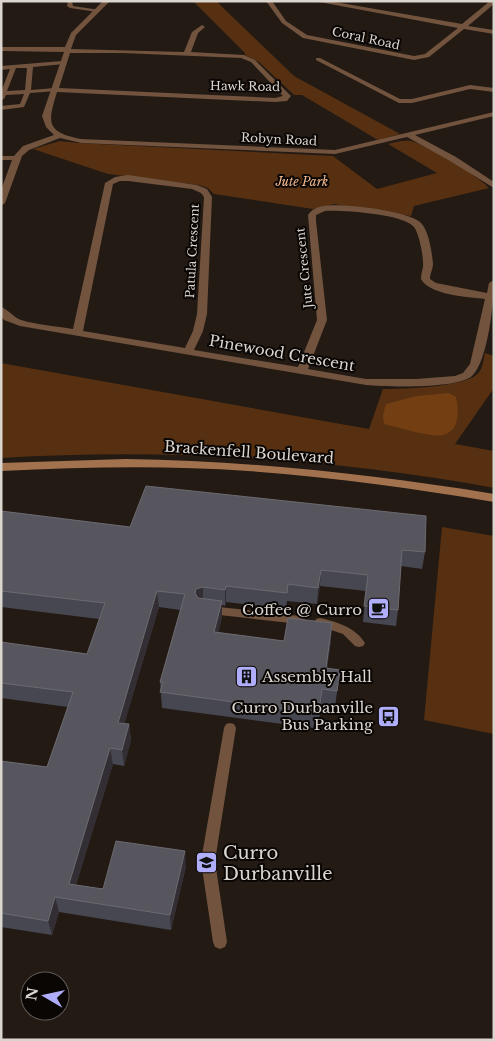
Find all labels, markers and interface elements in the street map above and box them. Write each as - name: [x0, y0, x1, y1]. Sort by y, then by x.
- street label: Coral Road: [331, 23, 401, 53]
- street label: Hawk Road: [210, 78, 280, 94]
- street label: Robyn Road: [241, 130, 317, 148]
- park label: Jute Park: [275, 174, 328, 189]
- street label: Patula Crescent: [182, 203, 202, 299]
- street label: Jute Crescent: [292, 226, 316, 311]
- street label: Pinewood Crescent: [208, 331, 357, 375]
- street label: Brackenfell Boulevard: [163, 437, 335, 467]
- cafe icon: Coffee @ Curro: [366, 597, 390, 621]
- place label: Coffee @ Curro: [242, 600, 362, 619]
- building icon: Assembly Hall: [234, 664, 258, 688]
- place label: Assembly Hall: [261, 667, 372, 686]
- place label: Curro Durbanville Bus Parking: [231, 698, 374, 734]
- bus stop icon: Curro Durbanville Bus Parking: [377, 704, 401, 728]
- place label: Curro Durbanville: [223, 842, 333, 885]
- school or university icon: Curro Durbanville: [195, 851, 219, 875]
- north arrow: [20, 971, 70, 1021]
- text: N: [22, 986, 42, 1002]

